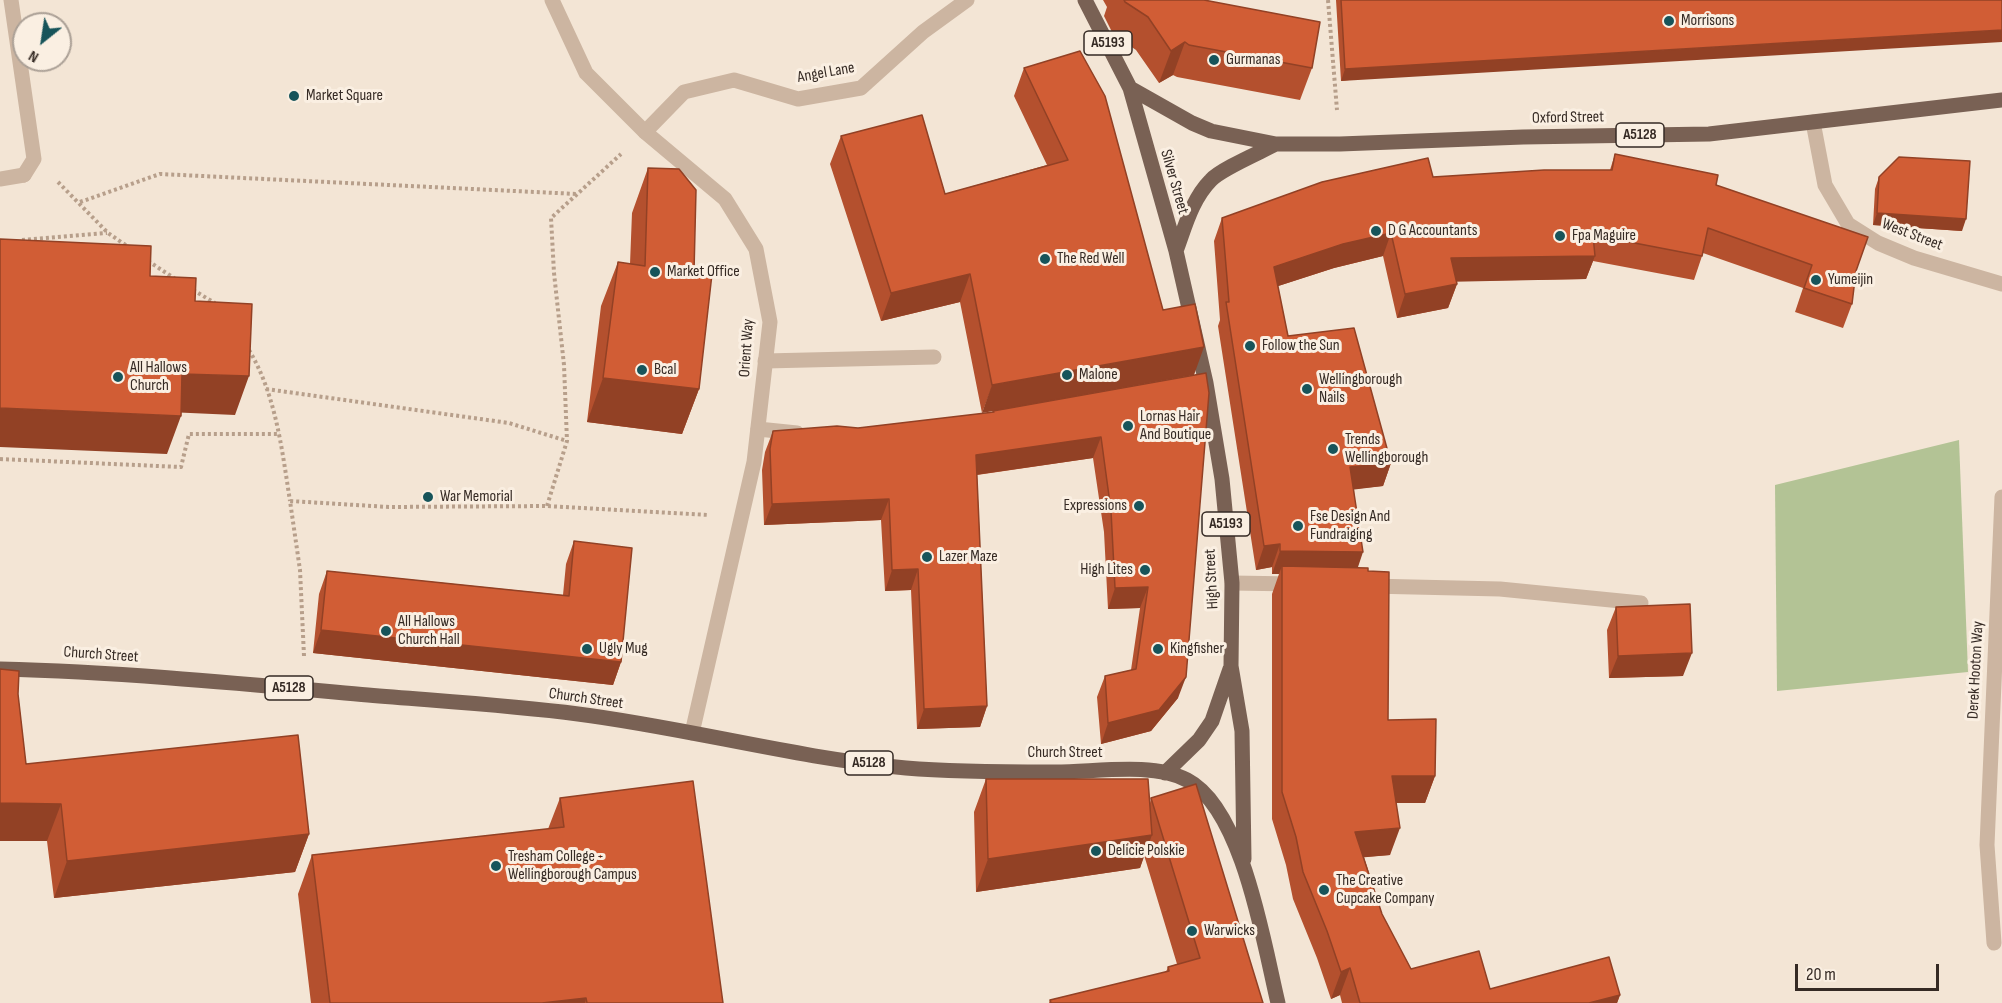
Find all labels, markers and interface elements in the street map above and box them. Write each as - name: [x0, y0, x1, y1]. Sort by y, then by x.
- place label: Morrisons: [1681, 11, 1734, 31]
- north arrow: [12, 12, 72, 72]
- marker: Morrisons: [1662, 14, 1676, 28]
- road number: A5193: [1084, 31, 1132, 55]
- text: N: [25, 46, 42, 67]
- place label: Gurmanas: [1226, 50, 1280, 70]
- marker: Gurmanas: [1207, 53, 1221, 67]
- street label: Angel Lane: [796, 59, 856, 87]
- place label: Market Square: [306, 86, 383, 106]
- marker: Market Square: [287, 89, 301, 103]
- street label: Oxford Street: [1532, 108, 1604, 128]
- road number: A5128: [1616, 123, 1664, 147]
- street label: Silver Street: [1156, 148, 1192, 216]
- street label: West Street: [1879, 215, 1945, 255]
- place label: D G Accountants: [1388, 221, 1477, 241]
- marker: D G Accountants: [1369, 224, 1383, 238]
- place label: Fpa Maguire: [1572, 226, 1636, 246]
- marker: Fpa Maguire: [1553, 229, 1567, 243]
- place label: The Red Well: [1057, 249, 1125, 269]
- marker: The Red Well: [1038, 252, 1052, 266]
- place label: Market Office: [667, 262, 740, 282]
- marker: Market Office: [648, 265, 662, 279]
- place label: Yumeijin: [1828, 270, 1873, 290]
- marker: Yumeijin: [1809, 273, 1823, 287]
- street label: Orient Way: [735, 318, 759, 378]
- place label: Follow the Sun: [1262, 336, 1340, 356]
- marker: Follow the Sun: [1243, 339, 1257, 353]
- place label: All Hallows Church: [130, 358, 187, 396]
- place label: Bcal: [654, 360, 676, 380]
- marker: Bcal: [635, 363, 649, 377]
- place label: Malone: [1079, 365, 1118, 385]
- marker: Malone: [1060, 368, 1074, 382]
- marker: All Hallows Church: [111, 370, 125, 384]
- place label: Wellingborough Nails: [1319, 370, 1402, 408]
- marker: Wellingborough Nails: [1300, 382, 1314, 396]
- place label: Lornas Hair And Boutique: [1140, 407, 1211, 445]
- marker: Lornas Hair And Boutique: [1121, 419, 1135, 433]
- place label: Trends Wellingborough: [1345, 430, 1428, 468]
- marker: Trends Wellingborough: [1326, 442, 1340, 456]
- place label: War Memorial: [440, 487, 513, 507]
- marker: War Memorial: [421, 490, 435, 504]
- place label: Expressions: [1063, 496, 1127, 516]
- marker: Expressions: [1132, 499, 1146, 513]
- place label: Fse Design And Fundraiging: [1310, 507, 1390, 545]
- road number: A5193: [1202, 512, 1250, 536]
- marker: Fse Design And Fundraiging: [1291, 519, 1305, 533]
- place label: Lazer Maze: [939, 547, 998, 567]
- street label: High Street: [1201, 548, 1223, 610]
- marker: Lazer Maze: [920, 550, 934, 564]
- place label: High Lites: [1080, 560, 1133, 580]
- marker: High Lites: [1138, 563, 1152, 577]
- place label: All Hallows Church Hall: [398, 612, 460, 650]
- street label: Derek Hooton Way: [1964, 621, 1988, 719]
- marker: All Hallows Church Hall: [379, 624, 393, 638]
- place label: Ugly Mug: [599, 639, 648, 659]
- place label: Kingfisher: [1170, 639, 1224, 659]
- marker: Ugly Mug: [580, 642, 594, 656]
- marker: Kingfisher: [1151, 642, 1165, 656]
- street label: Church Street: [63, 643, 139, 667]
- road number: A5128: [265, 676, 313, 700]
- street label: Church Street: [547, 684, 625, 714]
- street label: Church Street: [1027, 743, 1103, 763]
- road number: A5128: [845, 751, 893, 775]
- place label: Delicie Polskie: [1108, 841, 1185, 861]
- marker: Delicie Polskie: [1089, 844, 1103, 858]
- place label: Tresham College - Wellingborough Campus: [508, 847, 637, 885]
- marker: Tresham College - Wellingborough Campus: [489, 859, 503, 873]
- place label: The Creative Cupcake Company: [1336, 871, 1434, 909]
- marker: The Creative Cupcake Company: [1317, 883, 1331, 897]
- place label: Warwicks: [1204, 921, 1255, 941]
- marker: Warwicks: [1185, 924, 1199, 938]
- scale bar: [1798, 952, 1942, 990]
- text: 20 m: [1806, 964, 1836, 985]

